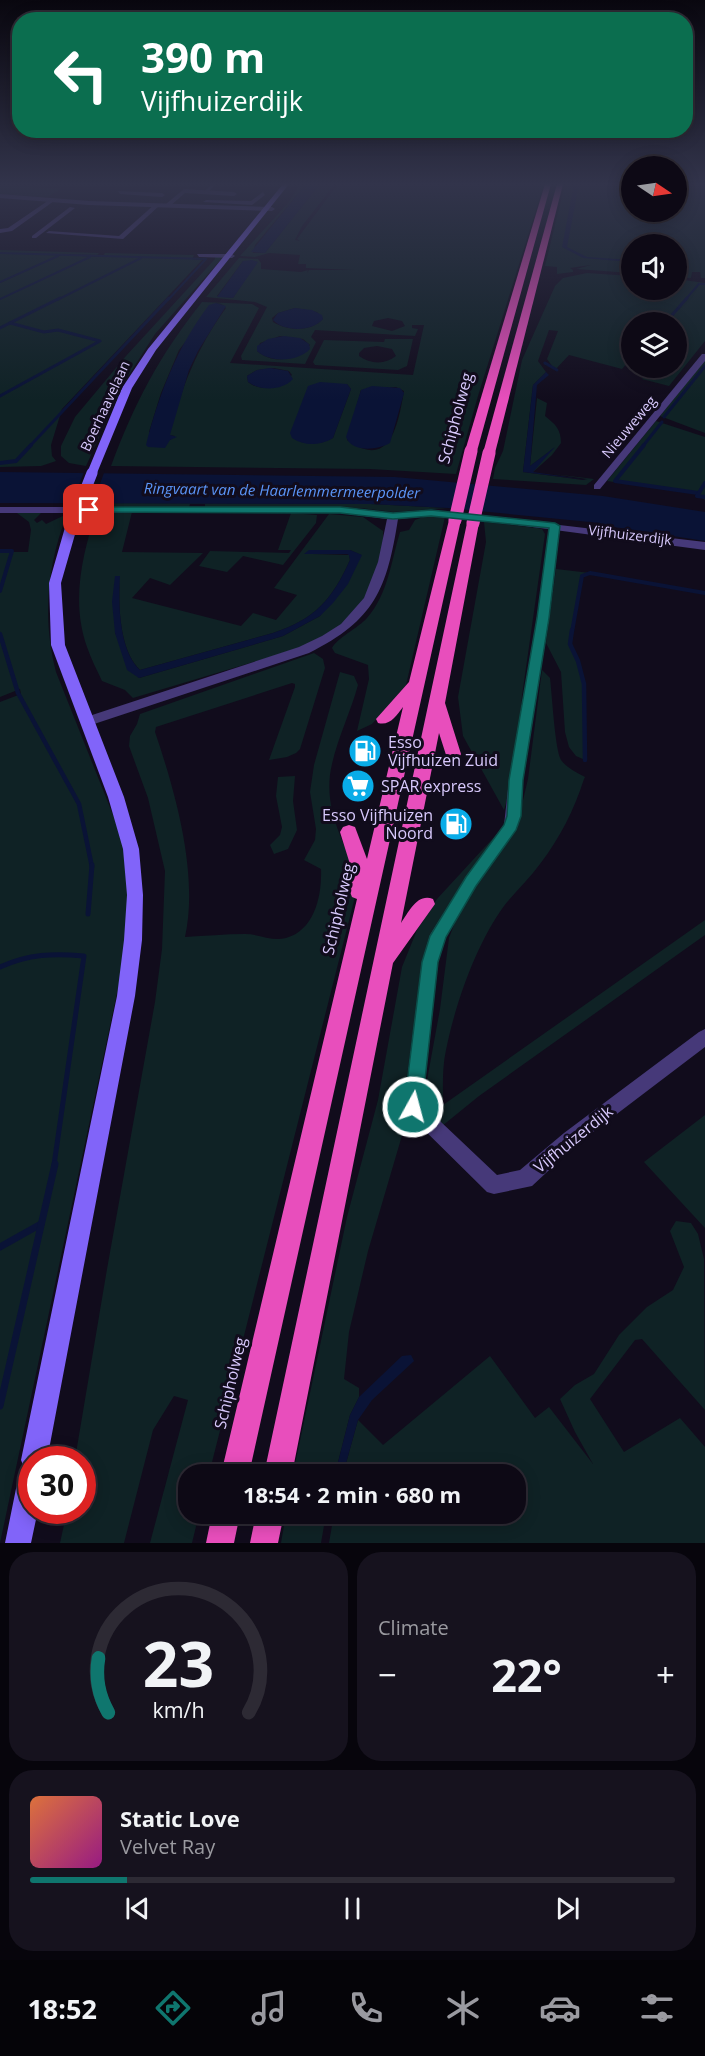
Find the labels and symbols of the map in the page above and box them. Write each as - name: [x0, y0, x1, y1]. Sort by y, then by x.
- north arrow: [621, 156, 687, 222]
- street label: Boerhaavelaan: [75, 357, 134, 454]
- street label: Schipholweg: [432, 370, 478, 466]
- street label: Nieuweweg: [597, 391, 660, 462]
- water label: Ringvaart van de Haarlemmermeerpolder: [144, 478, 421, 502]
- pin: [63, 484, 114, 535]
- street label: Vijfhuizerdijk: [587, 520, 674, 549]
- place label: Esso Vijfhuizen Zuid: [388, 731, 498, 771]
- fuel station icon: Esso Vijfhuizen Zuid: [347, 733, 383, 769]
- supermarket icon: SPAR express: [340, 768, 376, 804]
- place label: SPAR express: [381, 775, 481, 797]
- place label: Esso Vijfhuizen Noord: [322, 804, 433, 844]
- fuel station icon: Esso Vijfhuizen Noord: [438, 806, 474, 842]
- street label: Schipholweg: [317, 861, 359, 957]
- position arrow: [381, 1075, 445, 1139]
- street label: Vijfhuizerdijk: [529, 1100, 618, 1178]
- street label: Schipholweg: [209, 1335, 251, 1431]
- speed limit sign: 30: [18, 1446, 96, 1524]

